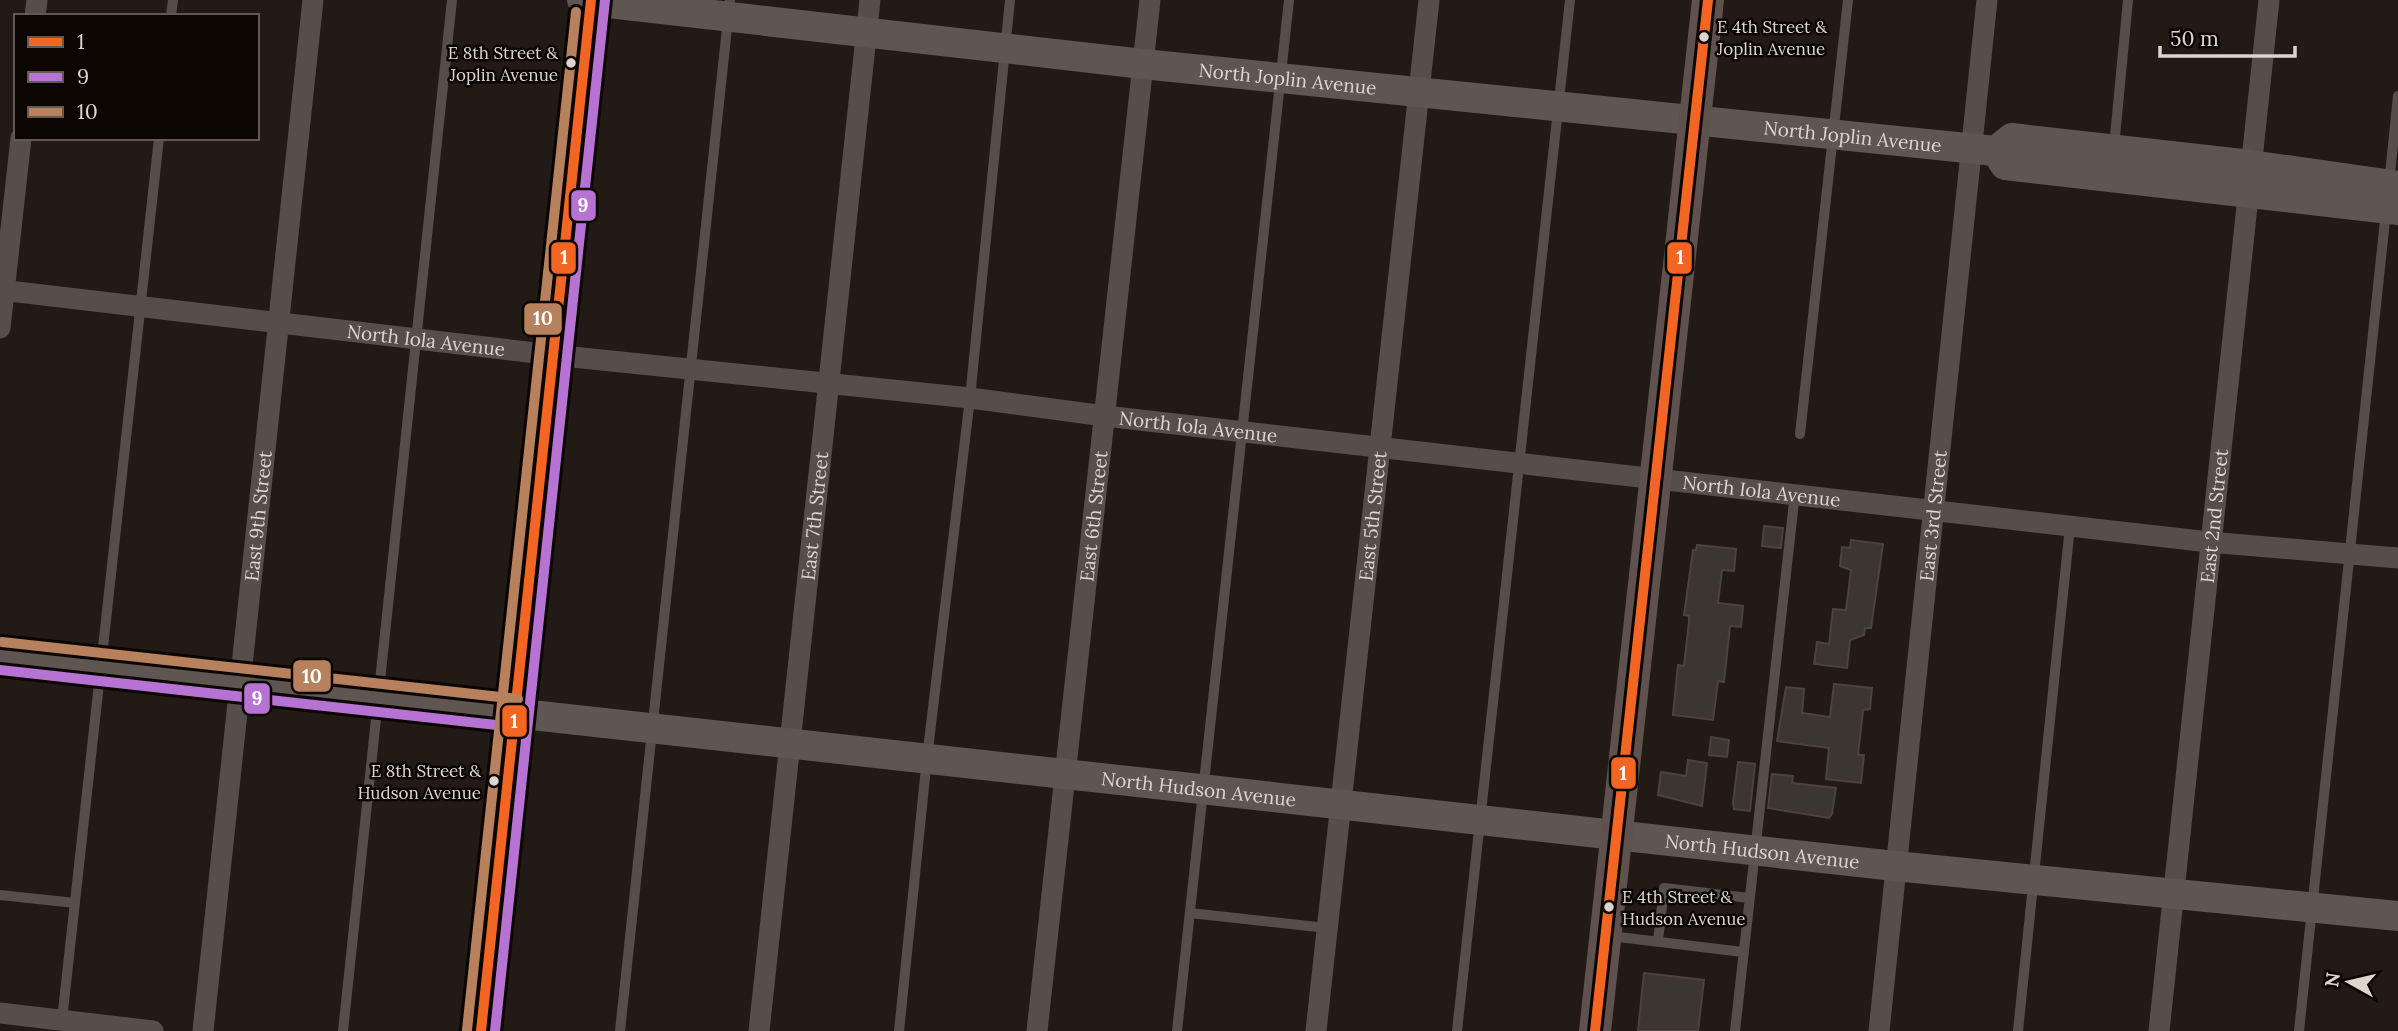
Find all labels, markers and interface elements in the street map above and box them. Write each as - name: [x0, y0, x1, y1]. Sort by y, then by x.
- legend: [14, 14, 259, 140]
- scale bar: [2160, 14, 2295, 58]
- place label: E 4th Street & Joplin Avenue: [1716, 16, 1827, 60]
- text: 50 m: [2170, 25, 2219, 52]
- text: 1: [77, 28, 85, 55]
- marker: E 4th Street & Joplin Avenue: [1697, 30, 1711, 44]
- place label: E 8th Street & Joplin Avenue: [448, 42, 558, 86]
- marker: E 8th Street & Joplin Avenue: [564, 56, 578, 70]
- street label: North Joplin Avenue: [1198, 58, 1378, 100]
- text: 9: [77, 63, 89, 90]
- text: 10: [77, 98, 98, 125]
- street label: North Joplin Avenue: [1763, 115, 1943, 157]
- line badge: 9: [570, 189, 597, 222]
- text: 9: [578, 193, 589, 217]
- line badge: 1: [550, 241, 577, 275]
- line badge: 1: [1666, 241, 1693, 275]
- text: 1: [560, 245, 568, 269]
- text: 1: [1676, 245, 1684, 269]
- line badge: 10: [523, 302, 563, 336]
- text: 10: [533, 306, 553, 330]
- street label: North Iola Avenue: [346, 319, 507, 361]
- street label: North Iola Avenue: [1118, 406, 1279, 448]
- street label: East 2nd Street: [2195, 447, 2233, 584]
- street label: East 3rd Street: [1914, 448, 1952, 583]
- street label: East 9th Street: [239, 449, 277, 583]
- street label: East 6th Street: [1074, 449, 1113, 583]
- street label: East 5th Street: [1353, 449, 1392, 582]
- street label: East 7th Street: [796, 450, 833, 582]
- street label: North Iola Avenue: [1681, 470, 1842, 512]
- line badge: 10: [292, 659, 332, 693]
- text: 10: [302, 664, 322, 688]
- line badge: 9: [243, 682, 271, 715]
- text: 9: [252, 686, 263, 710]
- line badge: 1: [501, 704, 528, 738]
- text: 1: [510, 709, 518, 733]
- line badge: 1: [1610, 756, 1637, 790]
- place label: E 8th Street & Hudson Avenue: [357, 760, 481, 804]
- text: 1: [1619, 761, 1627, 785]
- street label: North Hudson Avenue: [1100, 766, 1297, 812]
- marker: E 8th Street & Hudson Avenue: [487, 774, 501, 788]
- street label: North Hudson Avenue: [1664, 829, 1861, 874]
- place label: E 4th Street & Hudson Avenue: [1622, 886, 1746, 930]
- marker: E 4th Street & Hudson Avenue: [1602, 900, 1616, 914]
- north arrow: [2314, 947, 2384, 1017]
- text: N: [2319, 970, 2345, 989]

